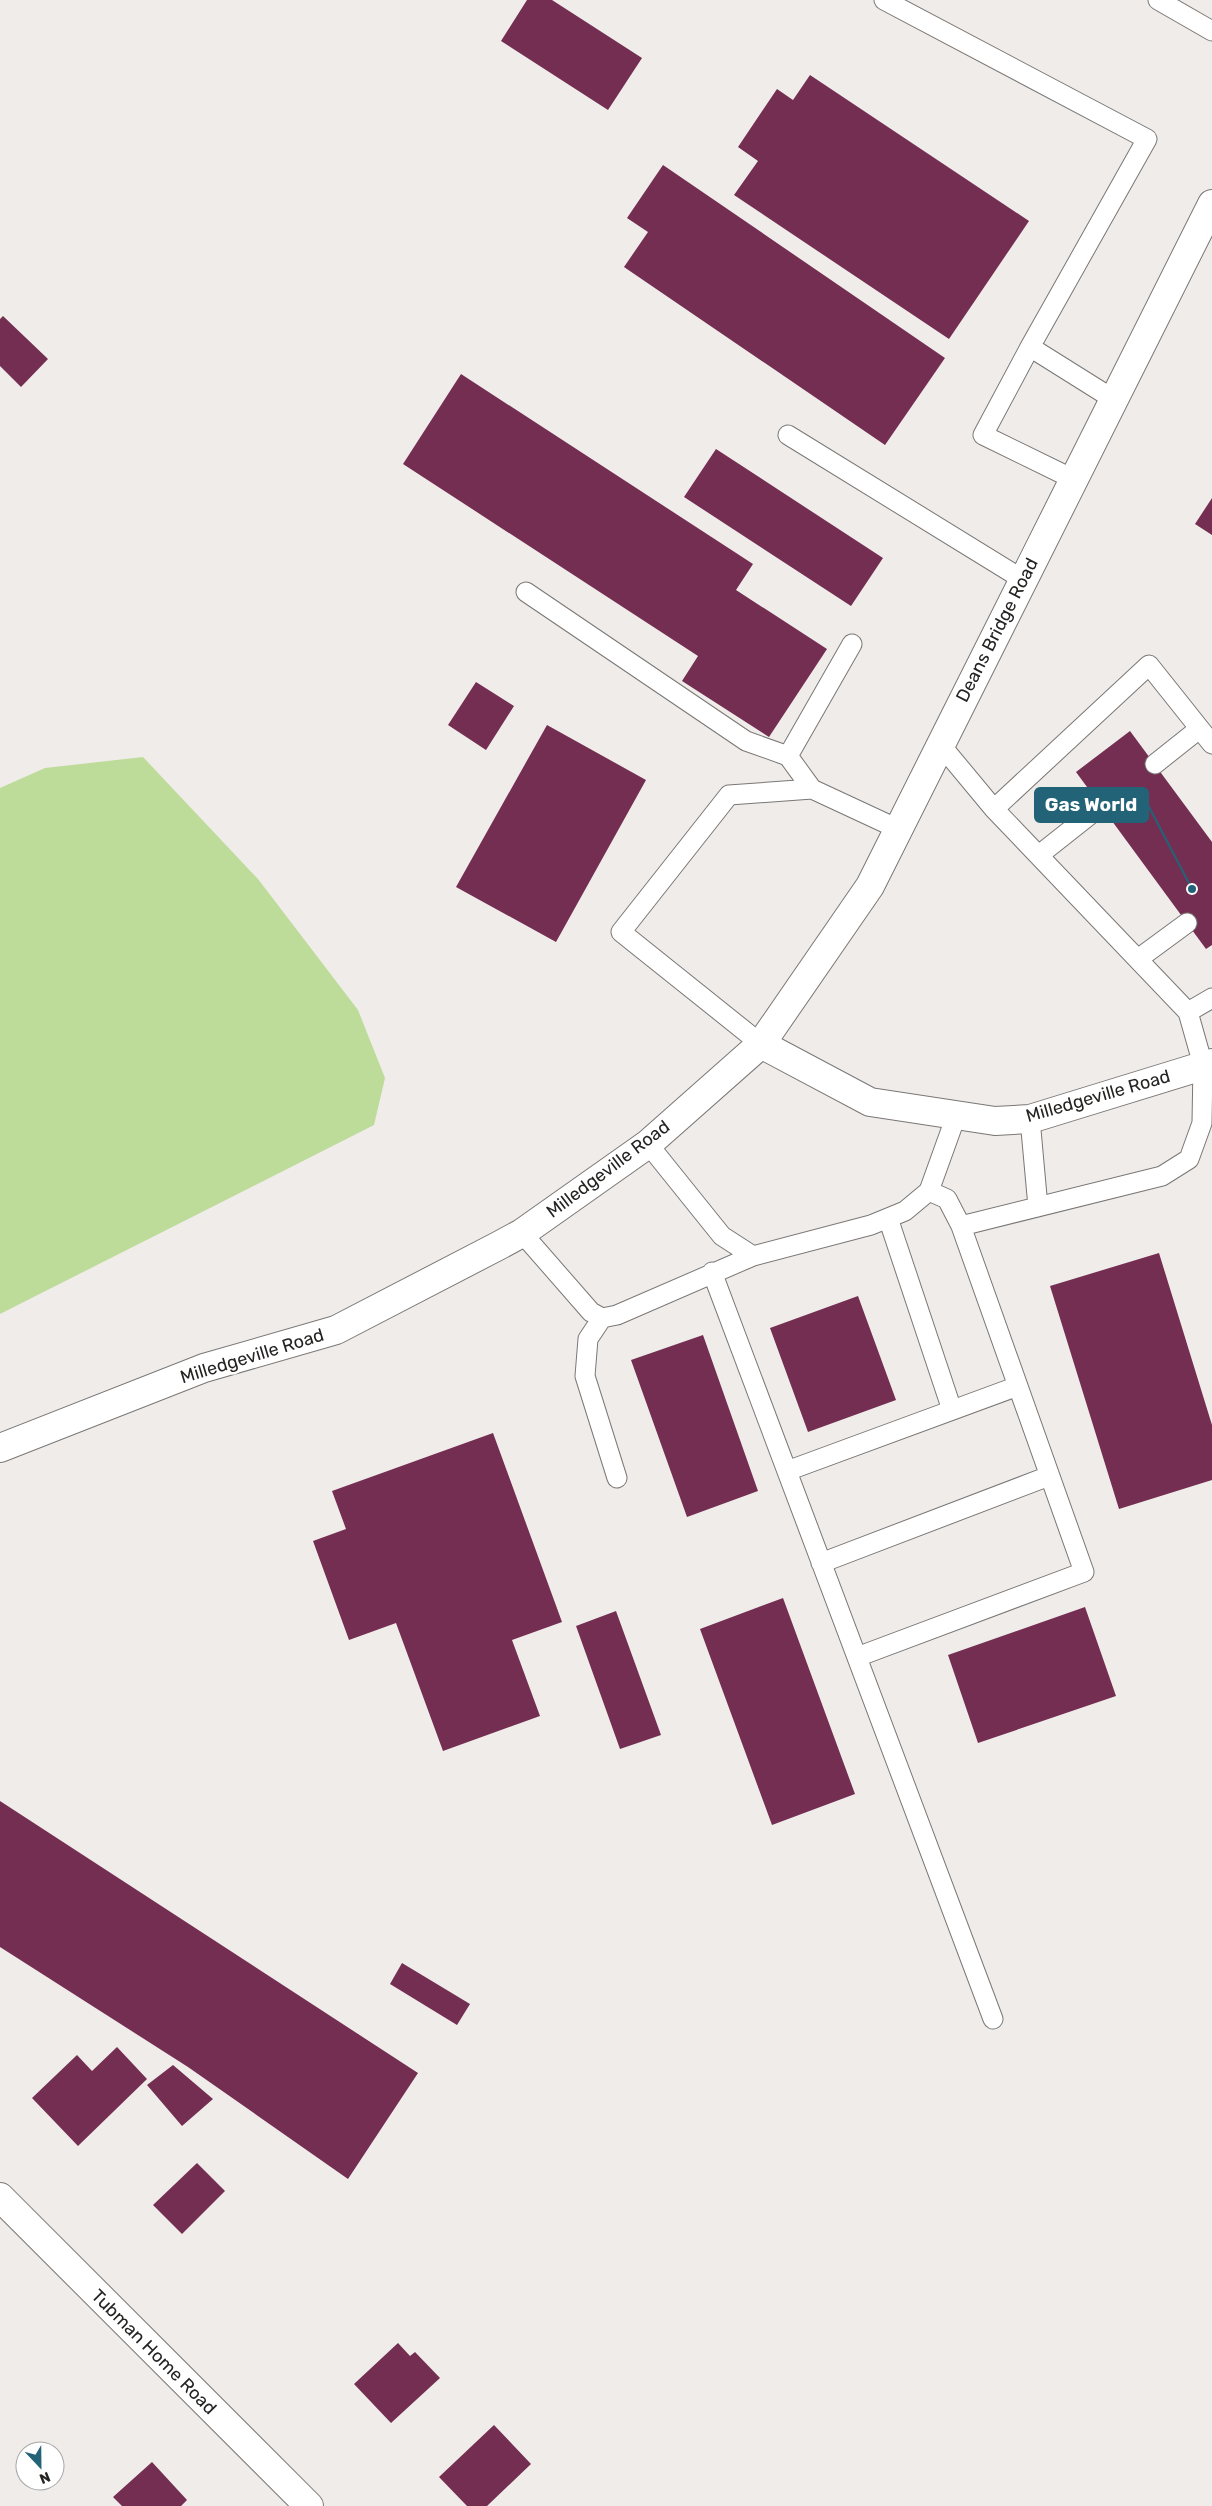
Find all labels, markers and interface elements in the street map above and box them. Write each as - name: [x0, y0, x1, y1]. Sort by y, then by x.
- street label: Deans Bridge Road: [951, 554, 1043, 706]
- callout: Gas World: [1035, 788, 1148, 822]
- text: Gas World: [1045, 793, 1137, 816]
- street label: Milledgeville Road: [1023, 1065, 1173, 1127]
- street label: Milledgeville Road: [542, 1115, 674, 1223]
- street label: Milledgeville Road: [178, 1324, 326, 1388]
- street label: Tubman Home Road: [87, 2285, 221, 2419]
- north arrow: [15, 2441, 65, 2491]
- text: N: [37, 2468, 53, 2487]

